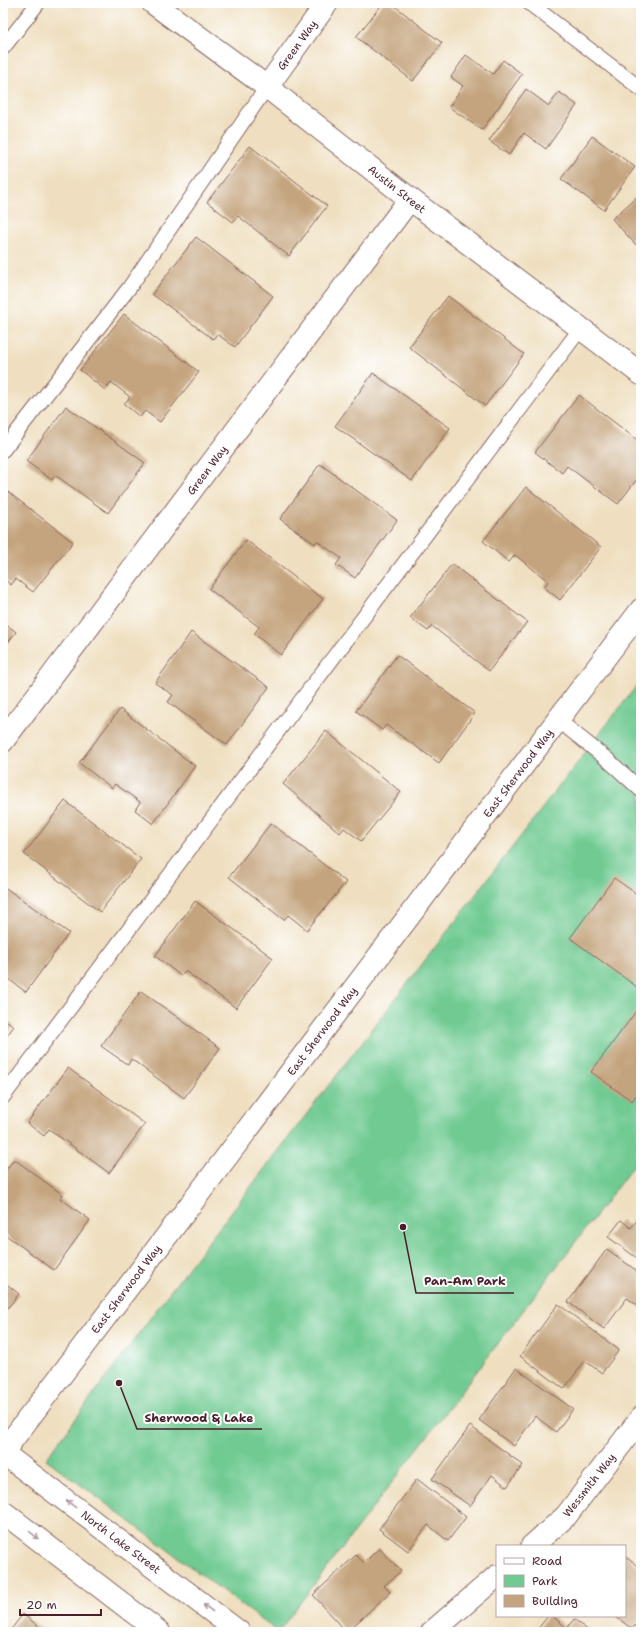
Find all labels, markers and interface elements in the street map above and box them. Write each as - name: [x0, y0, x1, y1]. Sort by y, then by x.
- street label: Green Way: [274, 17, 321, 73]
- street label: Austin Street: [365, 162, 429, 217]
- street label: Green Way: [184, 442, 231, 498]
- street label: East Sherwood Way: [480, 726, 557, 821]
- street label: East Sherwood Way: [284, 984, 361, 1079]
- street label: East Sherwood Way: [88, 1242, 165, 1337]
- callout: Pan-Am Park: [416, 1269, 514, 1293]
- text: Pan-Am Park: [424, 1273, 506, 1289]
- callout: Sherwood & Lake: [137, 1405, 262, 1429]
- text: Sherwood & Lake: [144, 1410, 254, 1426]
- street label: Wessmith Way: [560, 1450, 619, 1520]
- one-way arrow: [65, 1500, 76, 1508]
- street label: North Lake Street: [78, 1508, 164, 1577]
- one-way arrow: [28, 1531, 39, 1540]
- legend: [496, 1545, 626, 1617]
- text: Road: [532, 1553, 563, 1569]
- text: Park: [532, 1573, 558, 1589]
- scale bar: [20, 1591, 101, 1617]
- text: Building: [532, 1593, 578, 1609]
- text: 20 m: [26, 1597, 57, 1613]
- one-way arrow: [202, 1604, 213, 1613]

